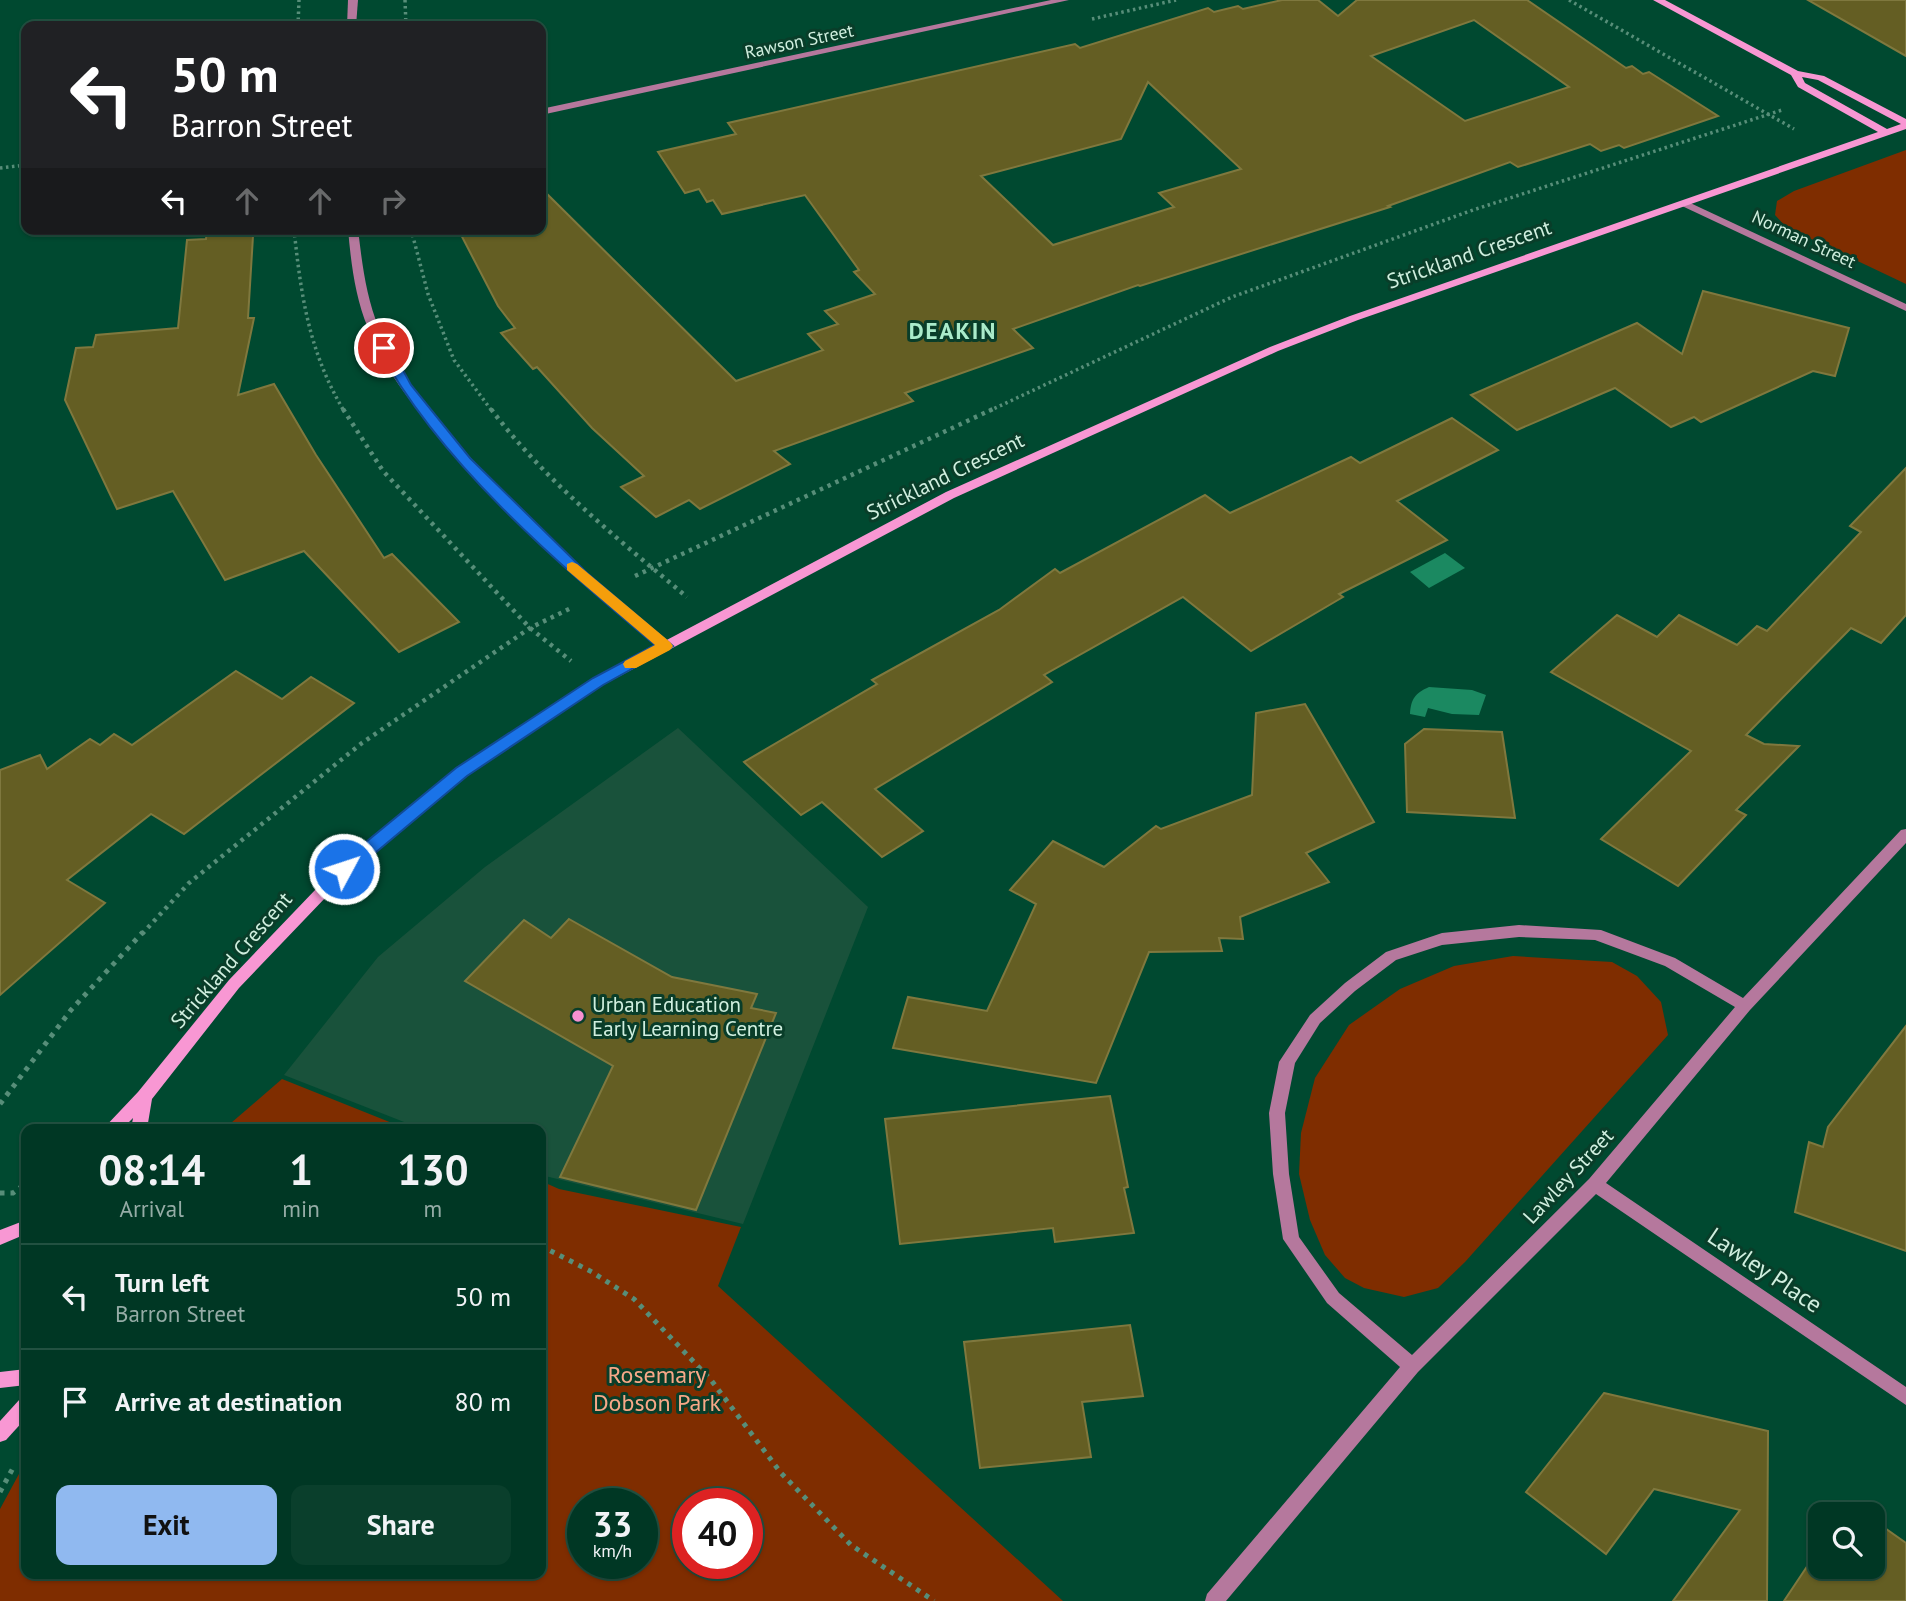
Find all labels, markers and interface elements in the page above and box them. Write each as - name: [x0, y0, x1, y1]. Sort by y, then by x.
- street label: Rawson Street: [743, 18, 855, 64]
- text: 50 m: [171, 42, 278, 106]
- icon: left: [56, 49, 147, 140]
- text: Barron Street: [171, 104, 352, 146]
- icon: left: [155, 182, 193, 220]
- icon: ahead: [228, 182, 266, 220]
- icon: ahead: [301, 182, 339, 220]
- icon: right: [374, 182, 412, 220]
- street label: Norman Street: [1748, 205, 1860, 273]
- street label: Strickland Crescent: [1383, 213, 1555, 295]
- district label: DEAKIN: [909, 316, 997, 345]
- pin: [354, 318, 414, 378]
- icon: arrive: [365, 329, 403, 367]
- street label: Strickland Crescent: [862, 426, 1028, 526]
- position arrow: [307, 832, 381, 906]
- street label: Strickland Crescent: [164, 886, 298, 1034]
- place label: Urban Education Early Learning Centre: [592, 991, 783, 1042]
- marker: Urban Education Early Learning Centre: [570, 1008, 586, 1024]
- street label: Lawley Street: [1517, 1123, 1619, 1229]
- text: 08:14: [98, 1142, 205, 1197]
- text: 1: [289, 1142, 313, 1197]
- text: 130: [397, 1142, 469, 1197]
- text: Arrival: [119, 1194, 184, 1223]
- text: min: [282, 1194, 320, 1223]
- text: m: [424, 1194, 442, 1223]
- street label: Lawley Place: [1702, 1220, 1828, 1320]
- text: Turn left: [115, 1266, 209, 1299]
- icon: left: [56, 1278, 94, 1316]
- text: 50 m: [455, 1280, 511, 1313]
- text: Barron Street: [115, 1299, 245, 1328]
- park label: Rosemary Dobson Park: [593, 1359, 722, 1418]
- icon: arrive: [56, 1383, 94, 1421]
- text: Arrive at destination: [115, 1385, 342, 1418]
- text: 80 m: [455, 1385, 511, 1418]
- button: Exit: [56, 1485, 277, 1565]
- button: Share: [291, 1485, 511, 1565]
- speed limit sign: 40: [672, 1488, 763, 1579]
- text: 33: [593, 1501, 632, 1547]
- map controls: [1808, 1502, 1885, 1579]
- button: search: [1808, 1502, 1885, 1579]
- text: km/h: [593, 1539, 632, 1562]

